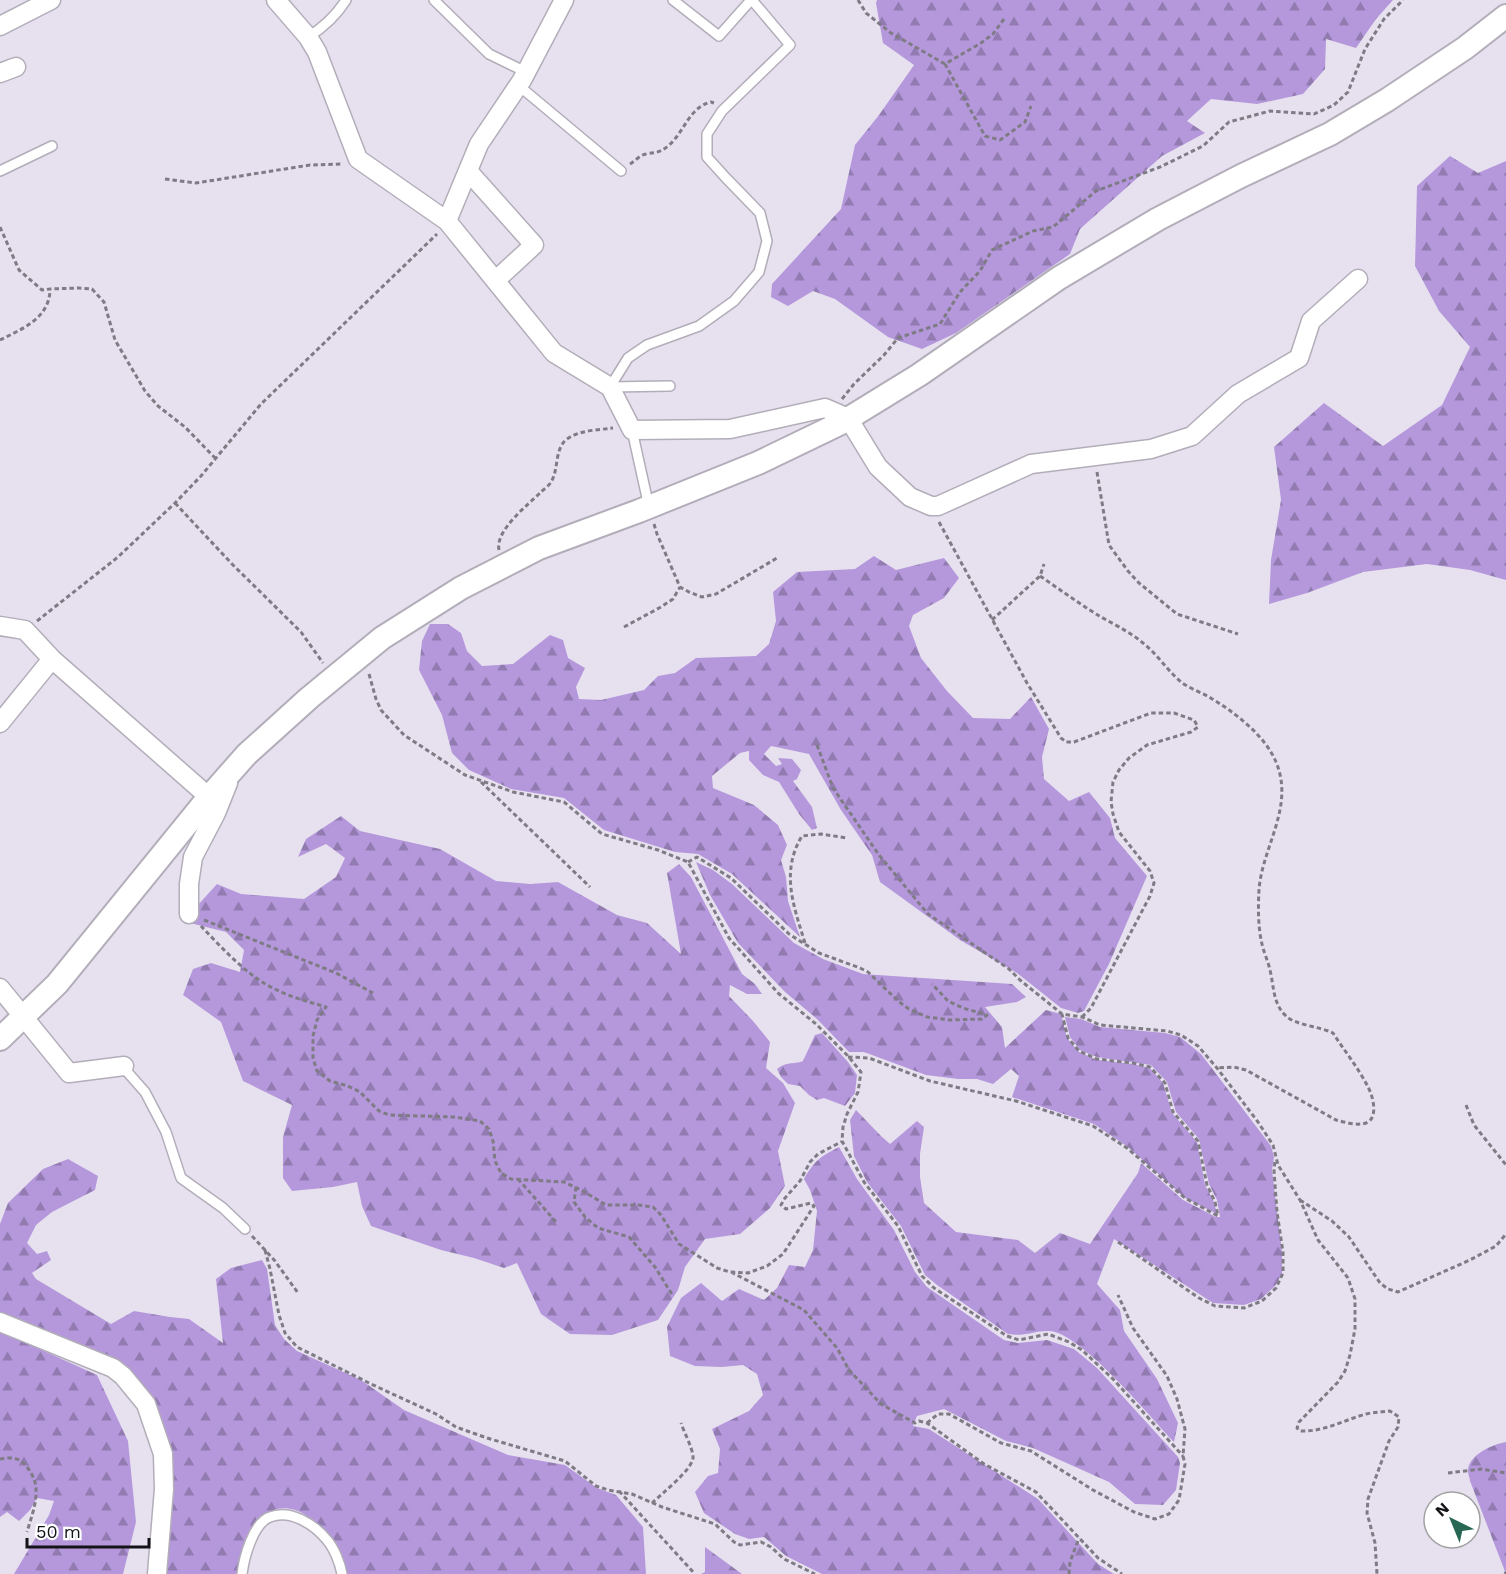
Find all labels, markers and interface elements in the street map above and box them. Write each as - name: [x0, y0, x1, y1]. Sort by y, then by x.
- north arrow: [1422, 1490, 1482, 1550]
- text: N: [1431, 1498, 1453, 1520]
- scale bar: [27, 1511, 148, 1549]
- text: 50 m: [36, 1521, 81, 1542]

